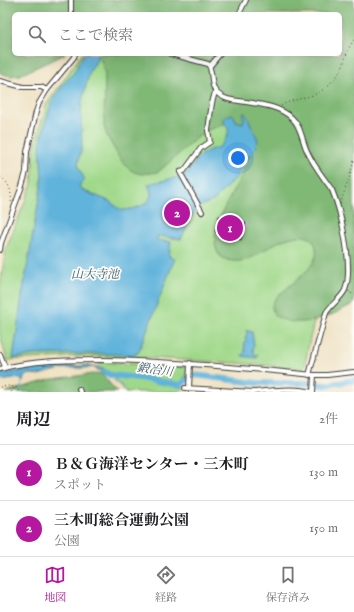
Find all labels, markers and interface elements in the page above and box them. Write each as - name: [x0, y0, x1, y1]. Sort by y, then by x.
- search box: [12, 12, 342, 56]
- icon: search: [26, 23, 48, 45]
- text: ここで検索: [58, 26, 133, 45]
- your location: [228, 148, 248, 168]
- pin: 2: [164, 198, 190, 228]
- pin: 1: [217, 213, 243, 243]
- water label: 山大寺池: [71, 267, 121, 282]
- water label: 鍛冶川: [136, 360, 176, 380]
- text: 周辺: [16, 410, 50, 431]
- text: 2件: [319, 411, 338, 428]
- text: Ｂ＆Ｇ海洋センター・三木町: [54, 455, 248, 474]
- text: 1: [27, 464, 31, 481]
- text: 130 m: [309, 464, 338, 481]
- text: スポット: [54, 477, 106, 494]
- text: 三木町総合運動公園: [54, 511, 189, 530]
- text: 2: [26, 520, 32, 537]
- text: 150 m: [309, 520, 338, 537]
- text: 公園: [54, 533, 80, 550]
- tab: 地図: [44, 564, 66, 605]
- tab: 経路: [155, 564, 177, 605]
- tab: 保存済み: [266, 564, 310, 605]

